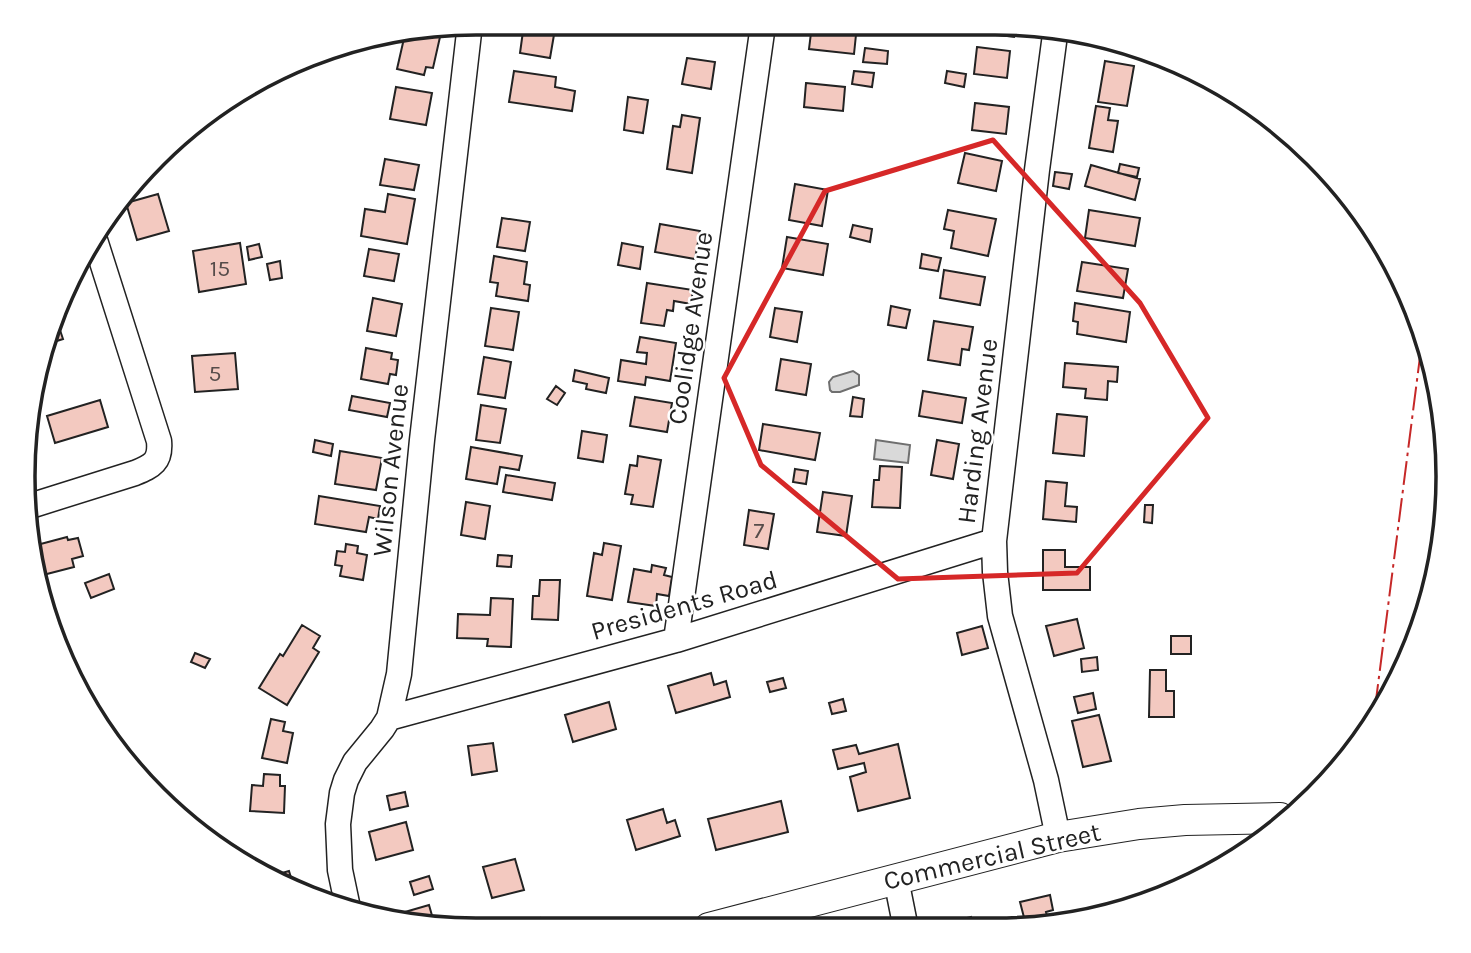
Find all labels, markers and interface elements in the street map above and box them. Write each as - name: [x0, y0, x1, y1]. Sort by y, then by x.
- street label: Coolidge Avenue: [662, 230, 719, 427]
- house number: 15: [210, 255, 230, 282]
- street label: Harding Avenue: [951, 337, 1004, 525]
- house number: 5: [209, 360, 221, 387]
- street label: Wilson Avenue: [366, 382, 415, 558]
- house number: 7: [754, 517, 765, 544]
- street label: Presidents Road: [587, 564, 781, 647]
- street label: Commercial Street: [881, 816, 1104, 897]

